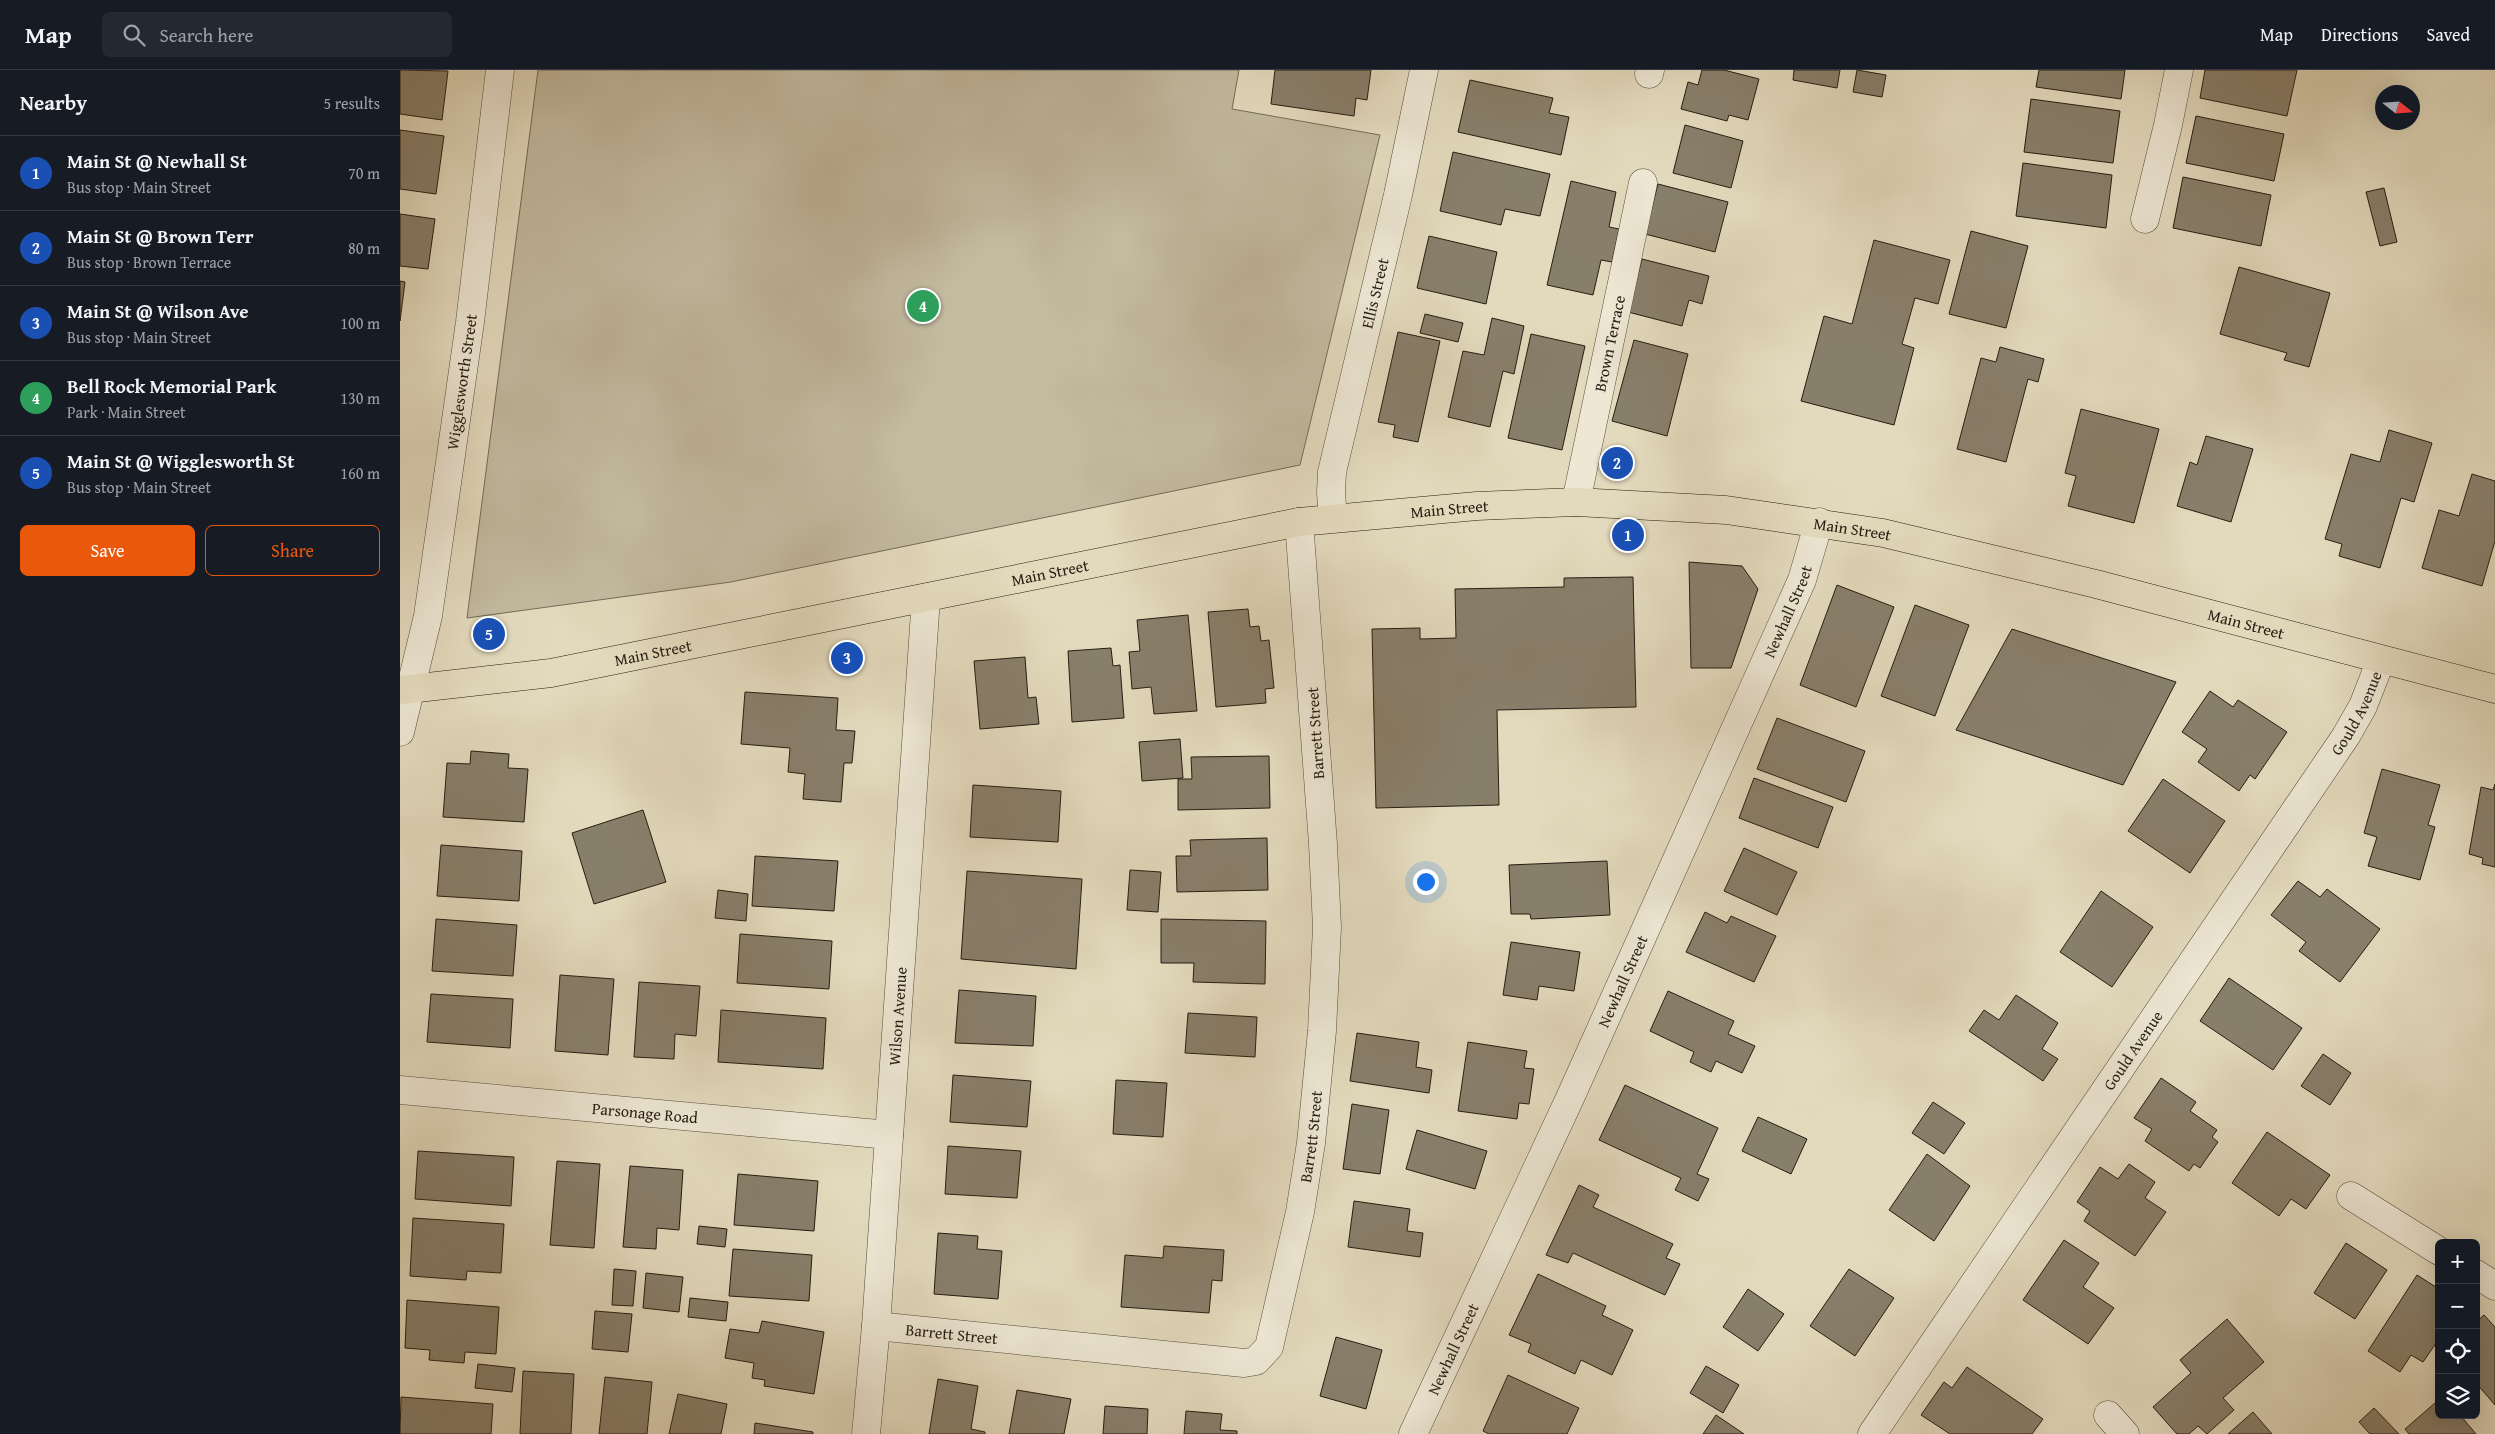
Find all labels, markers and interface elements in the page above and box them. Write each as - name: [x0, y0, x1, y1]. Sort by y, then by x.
- search box: [102, 12, 452, 57]
- text: Map: [25, 17, 72, 52]
- icon: search: [120, 21, 148, 49]
- text: Search here: [160, 21, 253, 49]
- text: Map: [2260, 21, 2293, 48]
- text: Directions: [2321, 21, 2398, 48]
- text: Saved: [2426, 21, 2470, 48]
- north arrow: [2375, 85, 2420, 130]
- text: Nearby: [20, 87, 87, 118]
- text: 5 results: [323, 91, 380, 115]
- text: Main St @ Newhall St: [67, 147, 247, 175]
- text: 1: [32, 161, 40, 185]
- text: 70 m: [348, 161, 380, 185]
- text: Bus stop · Main Street: [67, 175, 211, 199]
- text: Main St @ Brown Terr: [67, 222, 253, 250]
- text: 2: [32, 236, 40, 260]
- text: 80 m: [348, 236, 380, 260]
- text: Bus stop · Brown Terrace: [67, 250, 231, 274]
- street label: Ellis Street: [1355, 255, 1395, 331]
- pin: 4: [907, 287, 939, 325]
- street label: Brown Terrace: [1587, 293, 1631, 394]
- text: Main St @ Wilson Ave: [67, 297, 248, 325]
- text: 3: [32, 311, 40, 335]
- text: 100 m: [340, 311, 380, 335]
- street label: Wigglesworth Street: [440, 312, 483, 451]
- text: Bus stop · Main Street: [67, 325, 211, 349]
- text: Bell Rock Memorial Park: [67, 372, 276, 400]
- text: 4: [32, 386, 40, 410]
- text: 130 m: [340, 386, 380, 410]
- text: Park · Main Street: [67, 400, 186, 424]
- pin: 2: [1601, 444, 1633, 482]
- text: Main St @ Wigglesworth St: [67, 447, 294, 475]
- text: 5: [32, 461, 40, 485]
- text: 160 m: [340, 461, 380, 485]
- text: Bus stop · Main Street: [67, 475, 211, 499]
- street label: Main Street: [1409, 494, 1489, 524]
- street label: Main Street: [1812, 511, 1894, 547]
- pin: 1: [1612, 516, 1644, 554]
- button: Save: [20, 525, 195, 576]
- button: Share: [205, 525, 380, 576]
- street label: Main Street: [1009, 553, 1091, 592]
- street label: Newhall Street: [1757, 562, 1818, 661]
- street label: Main Street: [2205, 602, 2287, 645]
- pin: 5: [473, 615, 505, 653]
- street label: Main Street: [612, 633, 694, 672]
- pin: 3: [831, 639, 863, 677]
- street label: Gould Avenue: [2324, 667, 2388, 760]
- street label: Barrett Street: [1300, 686, 1330, 780]
- your location: [1413, 869, 1439, 895]
- street label: Newhall Street: [1591, 931, 1654, 1031]
- street label: Wilson Avenue: [882, 966, 913, 1066]
- street label: Gould Avenue: [2097, 1005, 2168, 1095]
- street label: Barrett Street: [1293, 1089, 1328, 1184]
- street label: Parsonage Road: [591, 1096, 699, 1129]
- map controls: [2435, 1239, 2480, 1419]
- button: +: [2435, 1239, 2480, 1284]
- button: −: [2435, 1284, 2480, 1329]
- street label: Newhall Street: [1421, 1299, 1485, 1399]
- street label: Barrett Street: [904, 1317, 999, 1350]
- button: locate: [2435, 1329, 2480, 1374]
- button: layers: [2435, 1374, 2480, 1419]

